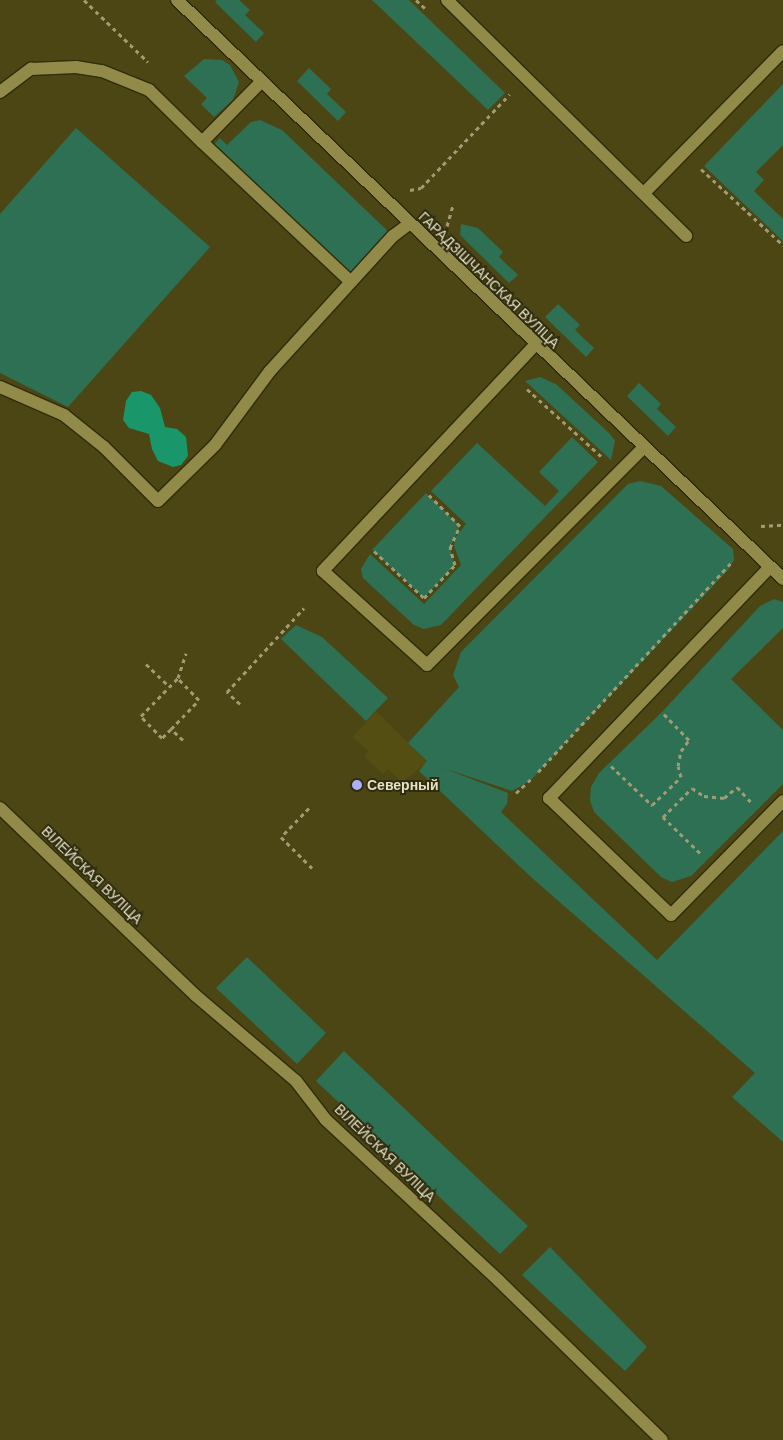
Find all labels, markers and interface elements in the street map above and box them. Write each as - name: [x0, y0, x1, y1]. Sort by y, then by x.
- street label: ГАРАДЗІШЧАНСКАЯ ВУЛІЦА: [415, 208, 563, 352]
- place label: Северный: [367, 777, 439, 793]
- marker: Северный: [351, 779, 363, 791]
- street label: ВІЛЕЙСКАЯ ВУЛІЦА: [38, 823, 146, 927]
- street label: ВІЛЕЙСКАЯ ВУЛІЦА: [331, 1101, 439, 1205]

